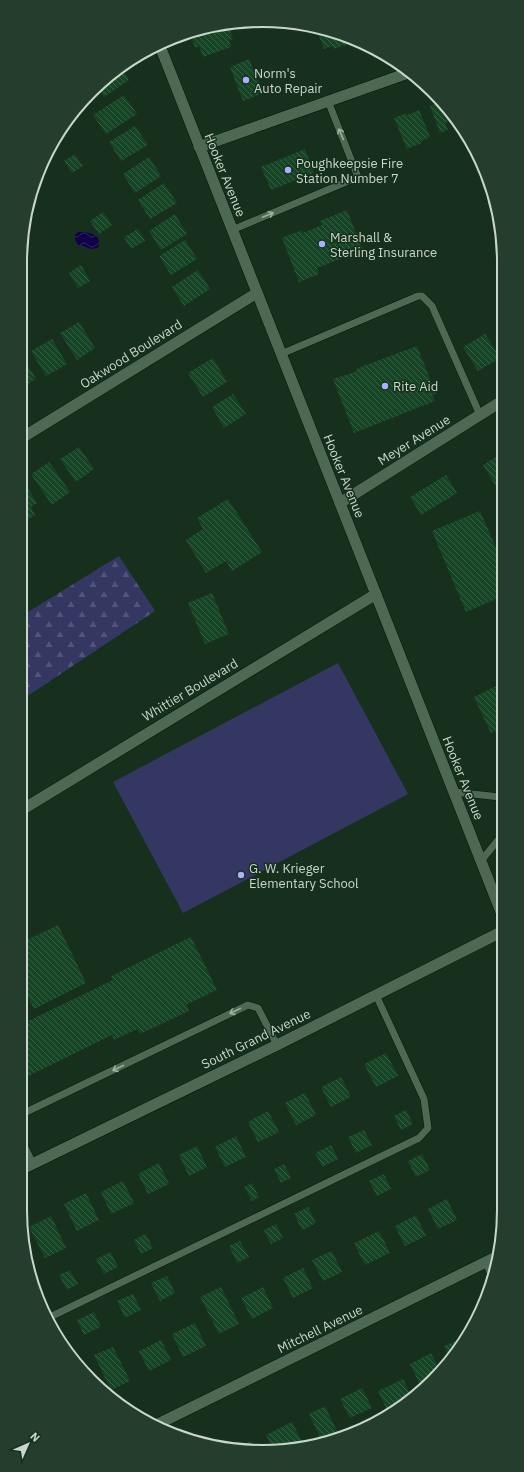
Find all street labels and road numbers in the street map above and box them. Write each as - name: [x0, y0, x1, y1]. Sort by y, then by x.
- street label: Hooker Avenue: [200, 131, 250, 219]
- street label: Oakwood Boulevard: [77, 316, 185, 392]
- street label: Meyer Avenue: [375, 411, 453, 469]
- street label: Hooker Avenue: [319, 432, 369, 520]
- street label: Whittier Boulevard: [139, 655, 241, 725]
- street label: Hooker Avenue: [438, 734, 488, 822]
- street label: South Grand Avenue: [199, 1005, 313, 1073]
- street label: Mitchell Avenue: [275, 1301, 365, 1357]

